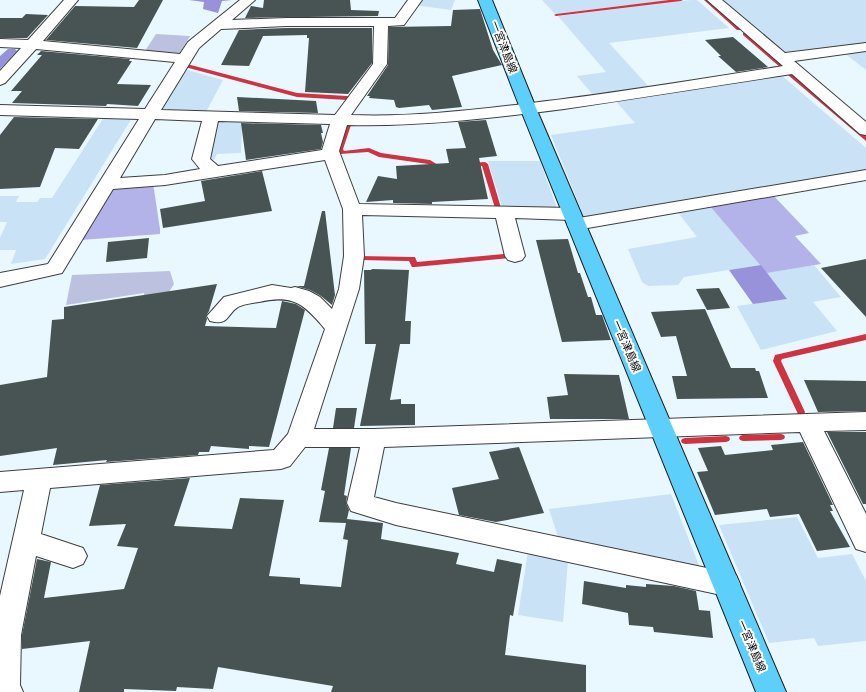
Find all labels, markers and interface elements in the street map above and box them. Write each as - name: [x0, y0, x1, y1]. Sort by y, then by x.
- street label: 一宮津島線: [488, 18, 522, 75]
- street label: 一宮津島線: [610, 317, 646, 374]
- street label: 一宮津島線: [735, 617, 771, 674]

